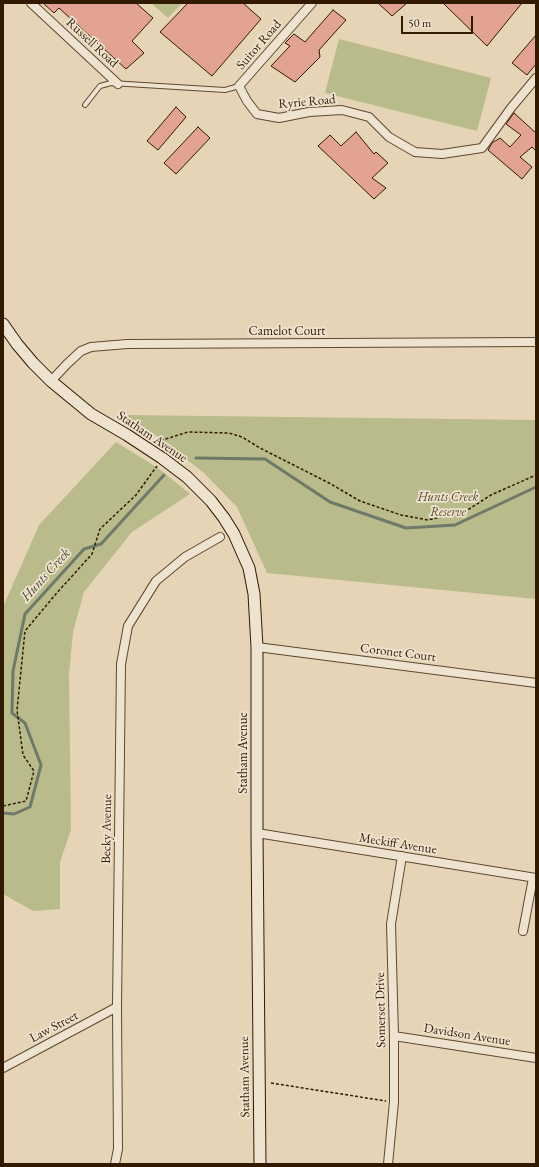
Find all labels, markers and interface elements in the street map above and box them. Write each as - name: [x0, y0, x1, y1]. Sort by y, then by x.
- scale bar: [403, 8, 475, 34]
- street label: Russell Road: [63, 15, 121, 71]
- text: 50 m: [408, 15, 431, 31]
- street label: Suitor Road: [233, 17, 285, 73]
- street label: Ryrie Road: [278, 92, 336, 112]
- street label: Camelot Court: [249, 323, 325, 339]
- street label: Statham Avenue: [114, 408, 190, 466]
- park label: Hunts Creek Reserve: [418, 489, 478, 520]
- water label: Hunts Creek: [18, 545, 74, 605]
- street label: Coronet Court: [359, 641, 437, 665]
- street label: Statham Avenue: [235, 712, 251, 794]
- street label: Becky Avenue: [99, 794, 115, 864]
- street label: Meckiff Avenue: [358, 830, 438, 858]
- street label: Somerset Drive: [373, 972, 389, 1048]
- street label: Law Street: [27, 1008, 81, 1046]
- street label: Davidson Avenue: [423, 1020, 511, 1050]
- street label: Statham Avenue: [236, 1036, 254, 1118]

